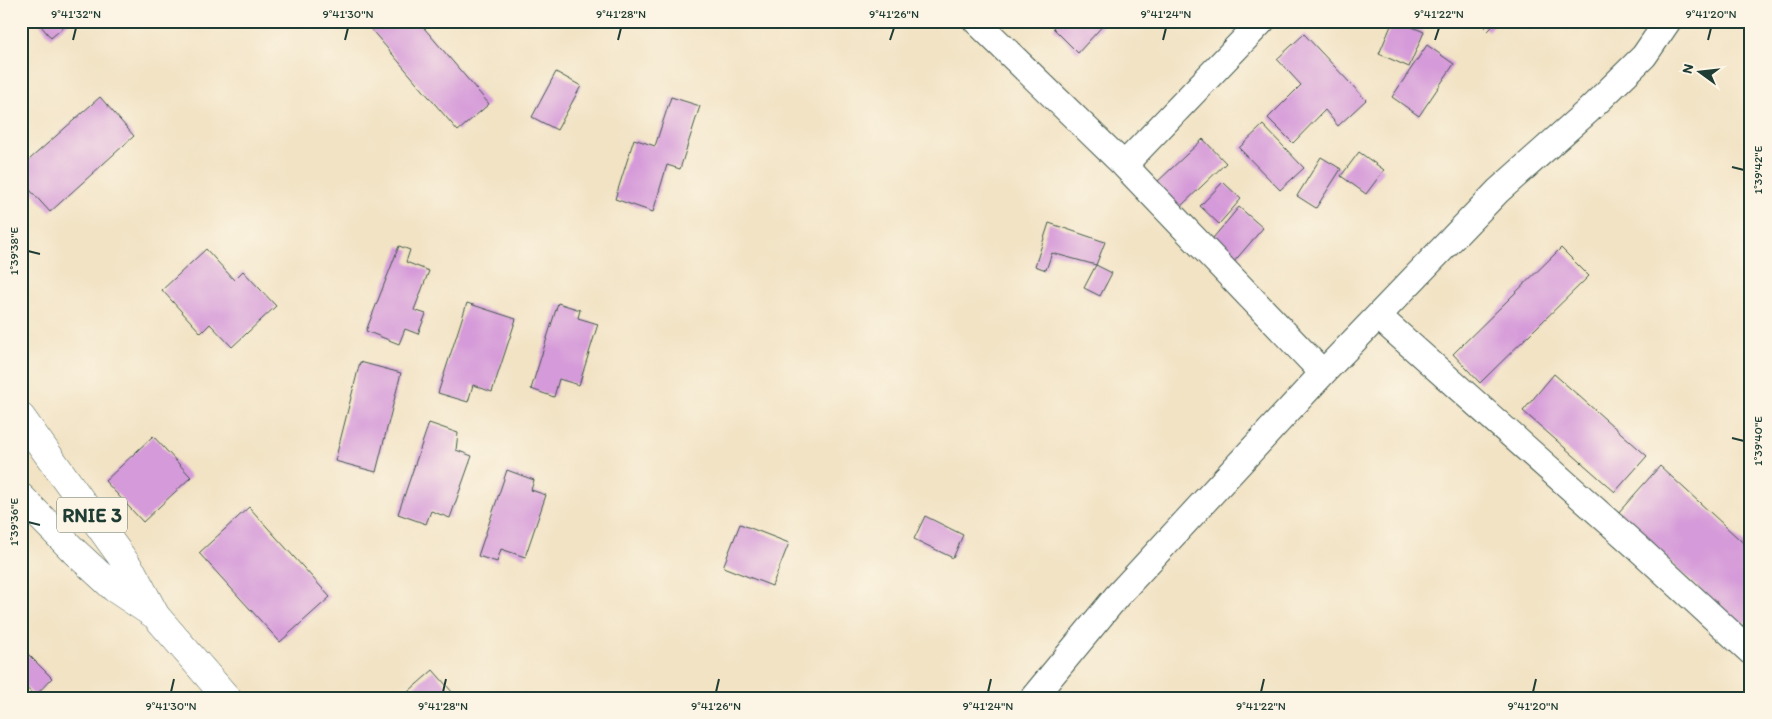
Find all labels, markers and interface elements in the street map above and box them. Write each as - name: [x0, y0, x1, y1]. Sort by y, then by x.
- text: 9°41'32"N: [51, 7, 101, 21]
- text: 9°41'30"N: [322, 7, 374, 21]
- text: 9°41'28"N: [596, 7, 646, 21]
- text: 9°41'26"N: [869, 7, 919, 21]
- text: 9°41'24"N: [1141, 7, 1191, 21]
- text: 9°41'22"N: [1414, 7, 1464, 21]
- text: 9°41'20"N: [1685, 7, 1737, 21]
- north arrow: [1674, 48, 1724, 98]
- text: N: [1678, 62, 1697, 76]
- text: 1°39'42"E: [1751, 145, 1765, 194]
- text: 1°39'38"E: [7, 226, 21, 275]
- text: 1°39'40"E: [1751, 416, 1765, 466]
- text: 1°39'36"E: [7, 498, 21, 546]
- road number: RNIE 3: [57, 498, 127, 532]
- text: 9°41'30"N: [145, 699, 197, 713]
- text: 9°41'28"N: [418, 699, 468, 713]
- text: 9°41'26"N: [691, 699, 741, 713]
- text: 9°41'24"N: [963, 699, 1013, 713]
- text: 9°41'22"N: [1236, 699, 1286, 713]
- text: 9°41'20"N: [1507, 699, 1559, 713]

